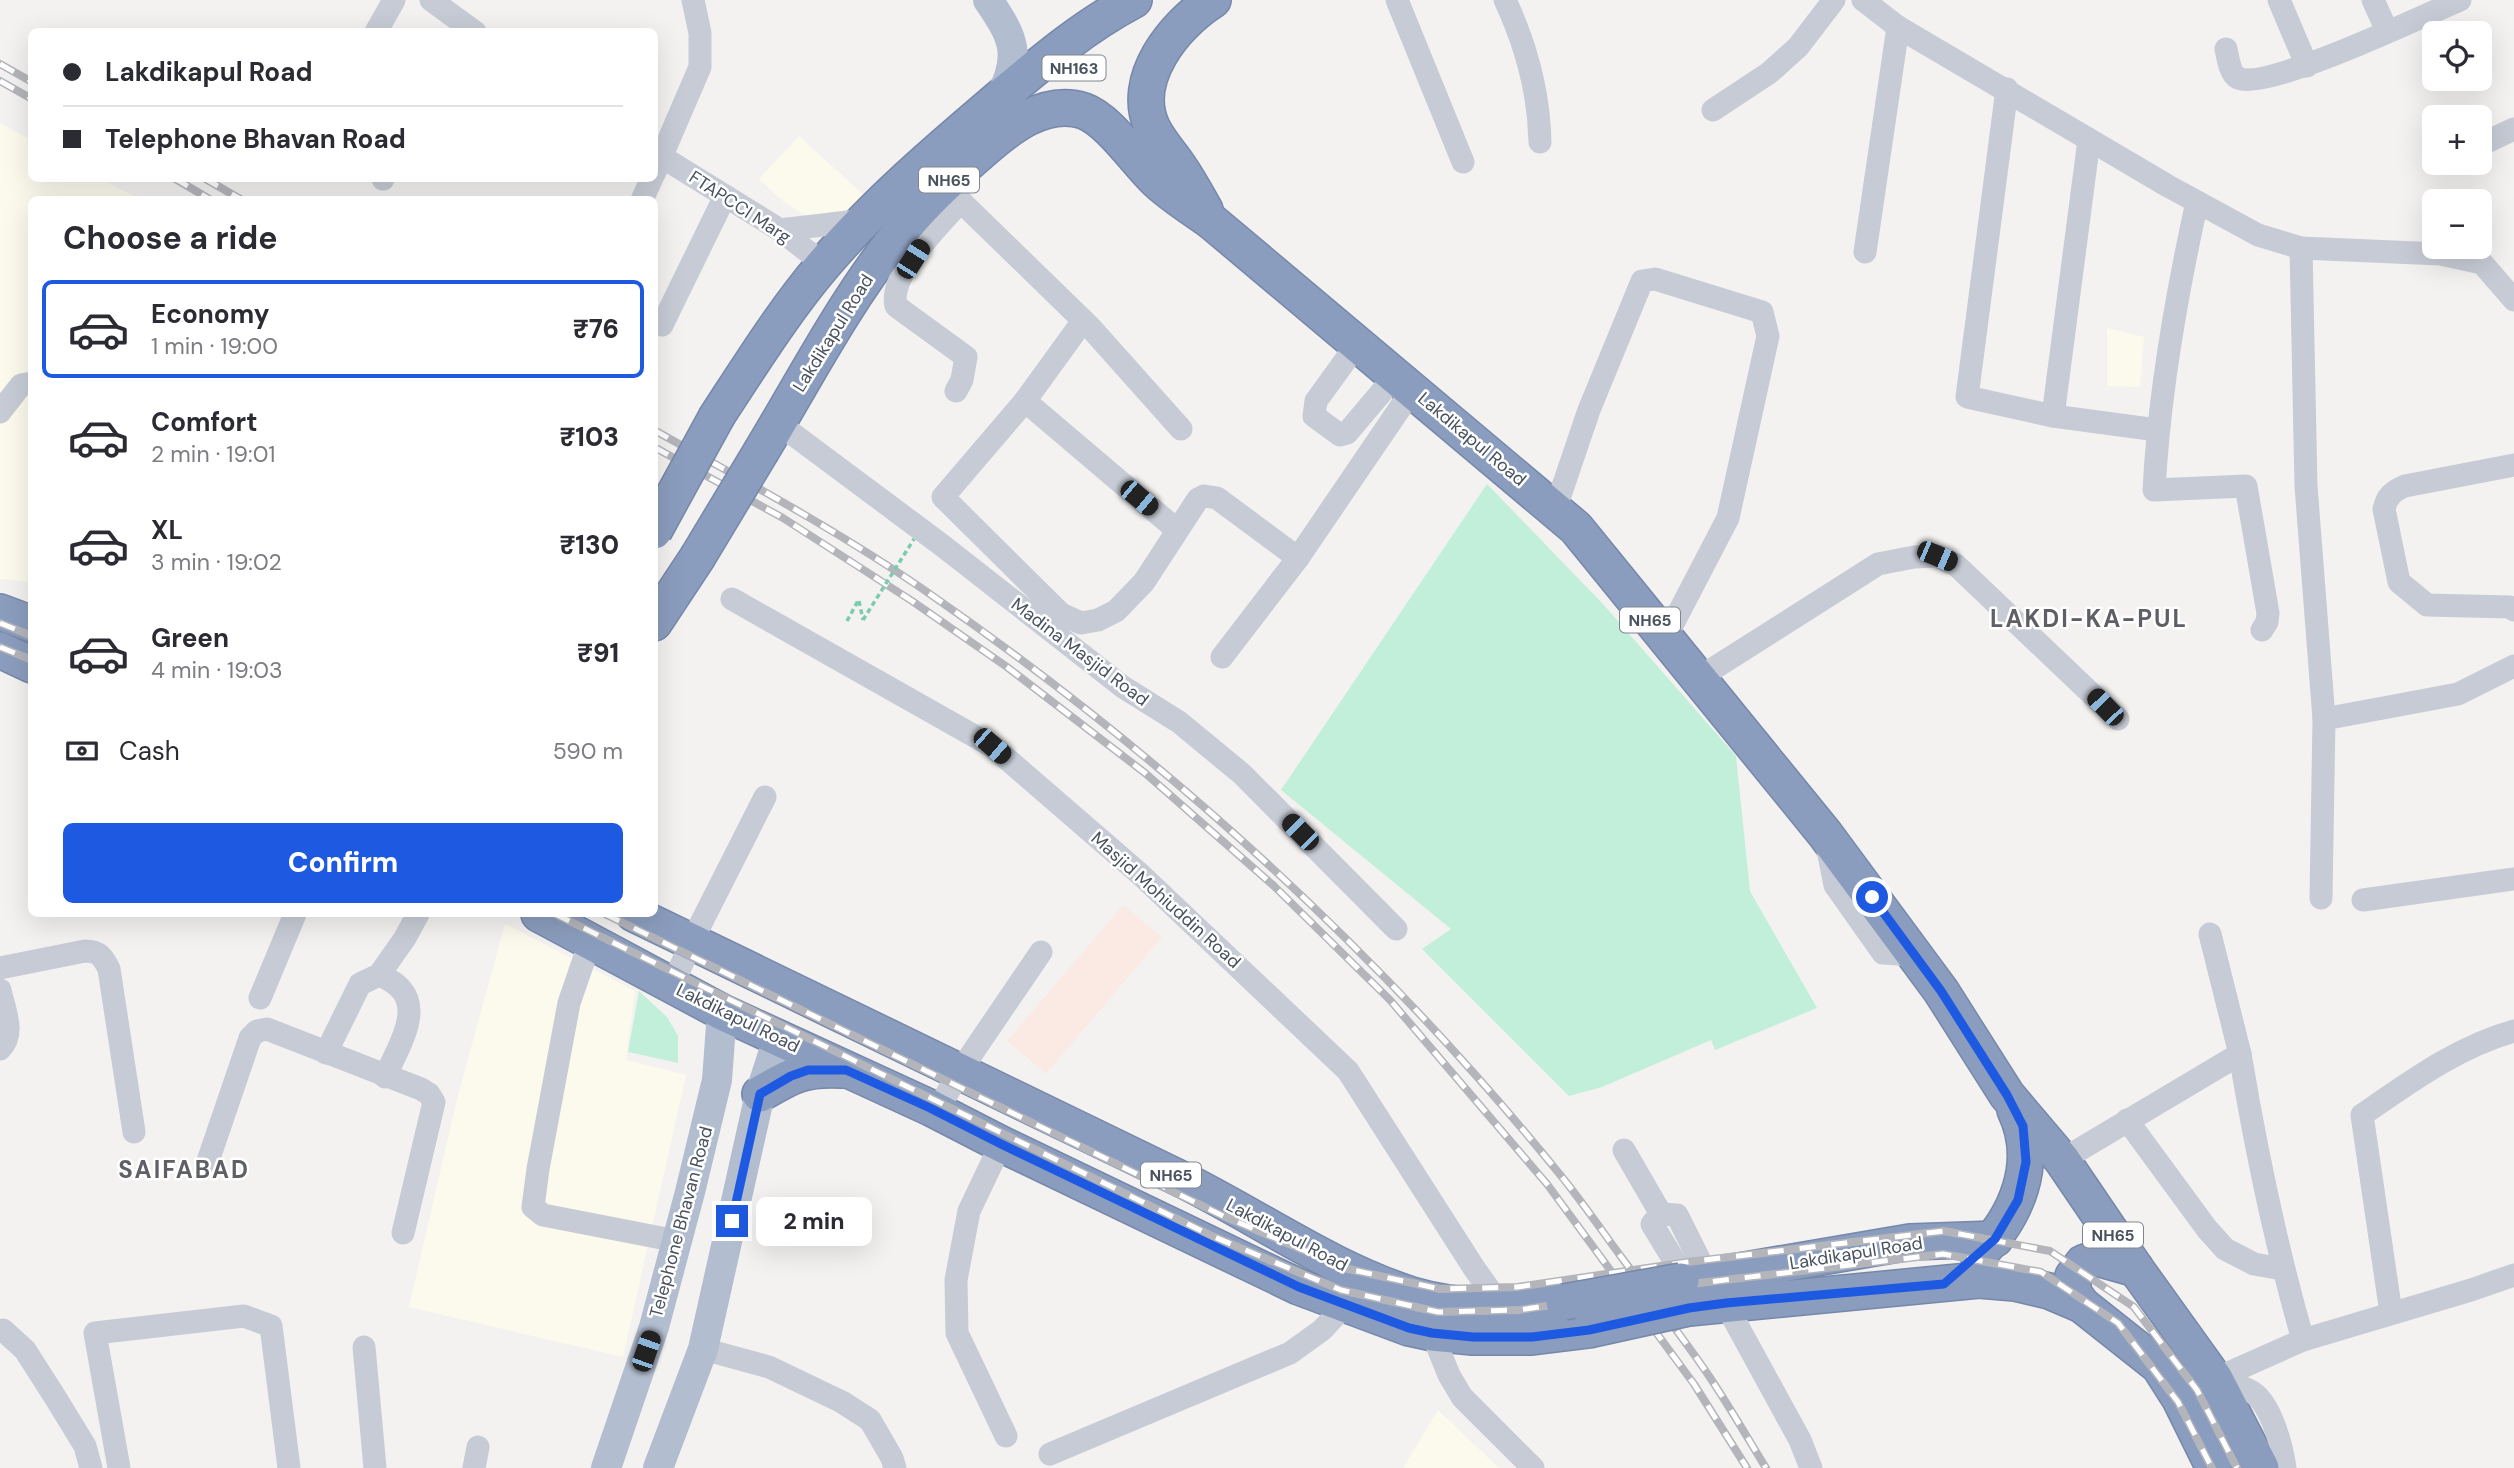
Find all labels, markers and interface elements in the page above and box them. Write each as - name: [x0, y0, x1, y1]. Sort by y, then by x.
- map controls: [2422, 21, 2492, 259]
- button: locate: [2422, 21, 2492, 91]
- text: Lakdikapul Road: [105, 55, 312, 89]
- road number: NH163: [1042, 55, 1106, 80]
- button: +: [2422, 105, 2492, 175]
- text: Telephone Bhavan Road: [105, 122, 406, 156]
- street label: FTAPCCI Marg: [684, 165, 796, 249]
- road number: NH65: [919, 168, 979, 192]
- button: −: [2422, 189, 2492, 259]
- text: Choose a ride: [63, 217, 278, 259]
- car: [893, 236, 934, 282]
- street label: Lakdikapul Road: [787, 270, 879, 396]
- text: Economy: [151, 297, 269, 331]
- icon: car: [67, 298, 130, 361]
- text: ₹76: [573, 312, 619, 346]
- text: 1 min · 19:00: [151, 331, 278, 361]
- street label: Lakdikapul Road: [1413, 387, 1531, 491]
- text: Comfort: [151, 405, 257, 439]
- icon: car: [67, 406, 130, 469]
- text: ₹103: [559, 420, 619, 454]
- text: 2 min · 19:01: [151, 439, 276, 469]
- car: [1117, 476, 1162, 520]
- text: XL: [151, 513, 183, 547]
- icon: car: [67, 514, 130, 577]
- text: ₹130: [559, 528, 619, 562]
- car: [1914, 538, 1961, 574]
- text: 3 min · 19:02: [151, 547, 282, 577]
- street label: Madina Masjid Road: [1006, 592, 1154, 712]
- district label: LAKDI-KA-PUL: [1990, 603, 2188, 634]
- road number: NH65: [1620, 608, 1680, 632]
- text: Green: [151, 621, 229, 655]
- icon: car: [67, 622, 130, 685]
- text: ₹91: [577, 636, 619, 670]
- text: 4 min · 19:03: [151, 655, 283, 685]
- car: [2083, 685, 2128, 729]
- car: [970, 724, 1015, 768]
- icon: cash: [63, 732, 101, 770]
- text: Cash: [119, 734, 180, 768]
- text: 590 m: [553, 736, 623, 766]
- car: [1278, 810, 1323, 854]
- button: Confirm: [63, 823, 623, 903]
- street label: Masjid Mohiuddin Road: [1086, 826, 1246, 974]
- route start: [1856, 881, 1888, 913]
- street label: Lakdikapul Road: [672, 978, 804, 1058]
- street label: Telephone Bhavan Road: [644, 1124, 718, 1320]
- district label: SAIFABAD: [118, 1154, 250, 1185]
- road number: NH65: [1141, 1162, 1201, 1188]
- street label: Lakdikapul Road: [1222, 1193, 1352, 1277]
- callout: 2 min: [756, 1196, 872, 1246]
- route end: [716, 1205, 748, 1237]
- text: 2 min: [783, 1206, 845, 1236]
- road number: NH65: [2083, 1222, 2143, 1247]
- street label: Lakdikapul Road: [1788, 1231, 1924, 1275]
- car: [630, 1328, 663, 1374]

